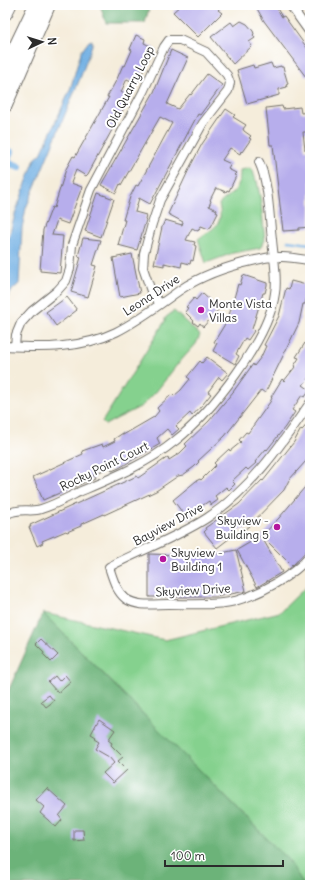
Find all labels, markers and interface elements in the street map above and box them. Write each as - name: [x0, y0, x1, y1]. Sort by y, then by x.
- north arrow: [22, 22, 62, 62]
- text: N: [45, 37, 59, 46]
- street label: Old Quarry Loop: [103, 43, 157, 131]
- street label: Leona Drive: [120, 271, 182, 319]
- place label: Monte Vista Villas: [209, 296, 272, 325]
- marker: Monte Vista Villas: [196, 305, 206, 315]
- street label: Rocky Point Court: [57, 438, 151, 494]
- street label: Bayview Drive: [130, 499, 206, 549]
- place label: Skyview - Building 5: [216, 513, 269, 542]
- marker: Skyview - Building 5: [272, 522, 282, 532]
- place label: Skyview - Building 1: [171, 545, 223, 574]
- marker: Skyview - Building 1: [158, 554, 168, 564]
- street label: Skyview Drive: [155, 581, 231, 599]
- scale bar: [165, 842, 283, 868]
- text: 100 m: [171, 848, 205, 863]

